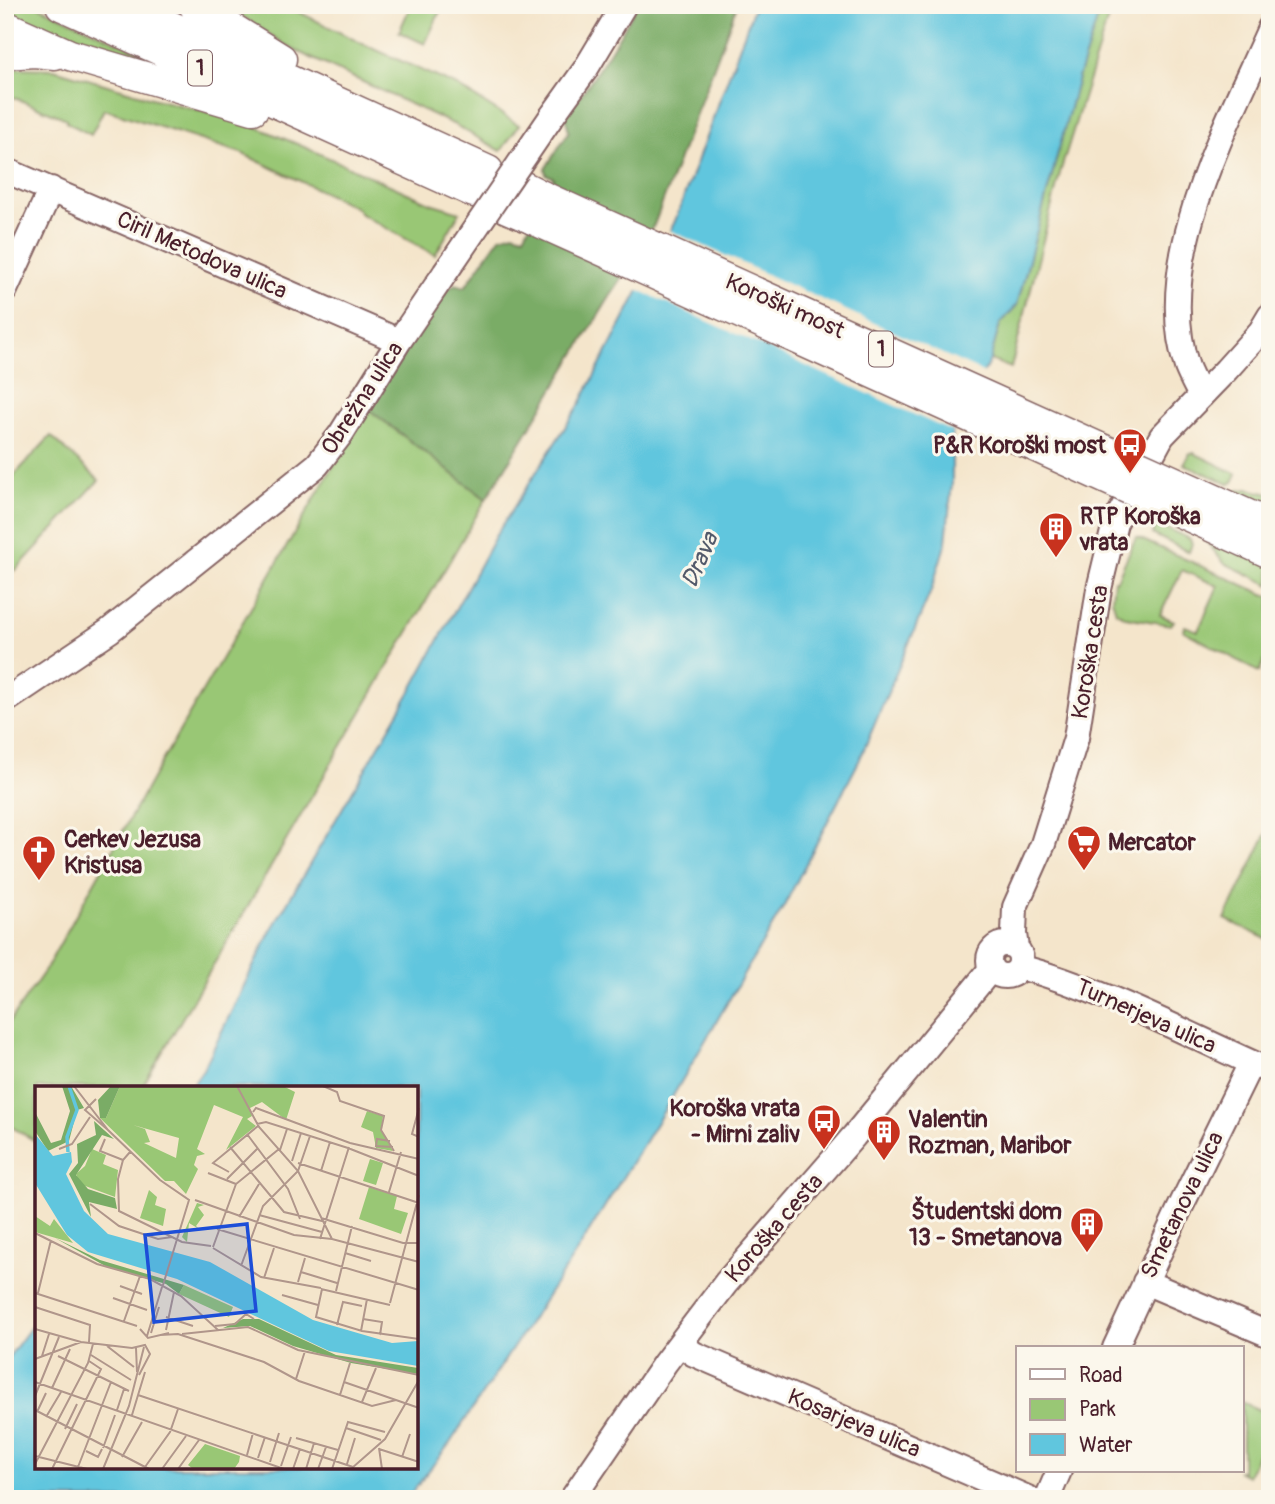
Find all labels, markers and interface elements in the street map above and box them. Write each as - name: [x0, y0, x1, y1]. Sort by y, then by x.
- road number: 1: [188, 50, 212, 86]
- street label: Ciril Metodova ulica: [112, 204, 292, 306]
- street label: Koroški most: [721, 267, 850, 345]
- road number: 1: [869, 332, 893, 366]
- street label: Obrežna ulica: [315, 336, 409, 460]
- bus stop icon: P&R Koroški most: [1111, 426, 1149, 475]
- place label: P&R Koroški most: [933, 431, 1107, 460]
- place label: RTP Koroška vrata: [1079, 502, 1201, 557]
- building icon: RTP Koroška vrata: [1037, 510, 1075, 559]
- water label: Drava: [675, 527, 726, 592]
- street label: Koroška cesta: [1065, 583, 1115, 721]
- supermarket icon: Mercator: [1065, 823, 1103, 872]
- place label: Cerkev Jezusa Kristusa: [64, 825, 201, 880]
- place label: Mercator: [1108, 828, 1196, 857]
- church icon: Cerkev Jezusa Kristusa: [20, 833, 58, 882]
- street label: Turnerjeva ulica: [1071, 972, 1221, 1060]
- inset map: [35, 1086, 418, 1469]
- place label: Koroška vrata - Mirni zaliv: [670, 1094, 800, 1149]
- bus stop icon: Koroška vrata - Mirni zaliv: [805, 1102, 843, 1151]
- place label: Valentin Rozman, Maribor: [908, 1105, 1072, 1160]
- building icon: Valentin Rozman, Maribor: [865, 1113, 903, 1162]
- street label: Smetanova ulica: [1134, 1127, 1230, 1283]
- street label: Koroška cesta: [719, 1167, 829, 1289]
- place label: Študentski dom 13 - Smetanova: [909, 1196, 1062, 1252]
- building icon: Študentski dom 13 - Smetanova: [1068, 1205, 1106, 1254]
- legend: [1016, 1346, 1244, 1472]
- text: Road: [1079, 1362, 1123, 1389]
- street label: Kosarjeva ulica: [783, 1382, 925, 1464]
- text: Park: [1079, 1396, 1116, 1423]
- text: Water: [1079, 1432, 1133, 1459]

